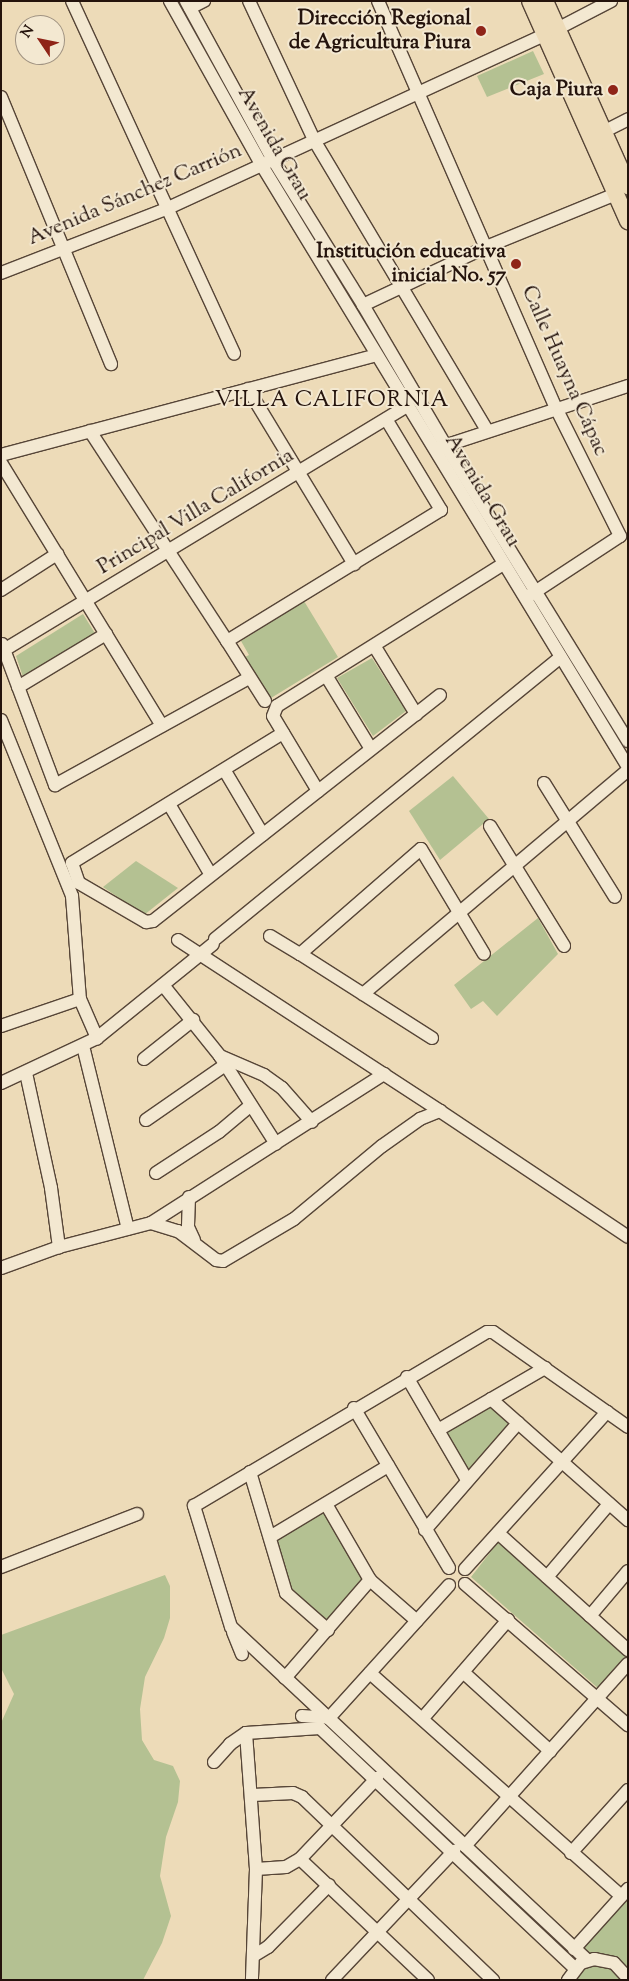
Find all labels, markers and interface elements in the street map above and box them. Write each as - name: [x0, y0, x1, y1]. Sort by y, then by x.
- place label: Dirección Regional de Agricultura Piura: [289, 6, 471, 56]
- north arrow: [15, 15, 65, 65]
- text: N: [17, 22, 40, 42]
- marker: Dirección Regional de Agricultura Piura: [475, 25, 487, 37]
- place label: Caja Piura: [510, 77, 603, 103]
- street label: Avenida Grau: [231, 83, 317, 205]
- marker: Caja Piura: [607, 84, 619, 96]
- street label: Avenida Sánchez Carrión: [24, 138, 246, 252]
- place label: Institución educativa inicial No. 57: [316, 239, 506, 289]
- marker: Institución educativa inicial No. 57: [510, 258, 522, 270]
- street label: Calle Huayna Cápac: [515, 282, 613, 460]
- district label: VILLA CALIFORNIA: [213, 389, 451, 415]
- street label: Avenida Grau: [439, 430, 525, 552]
- street label: Principal Villa California: [93, 443, 299, 581]

